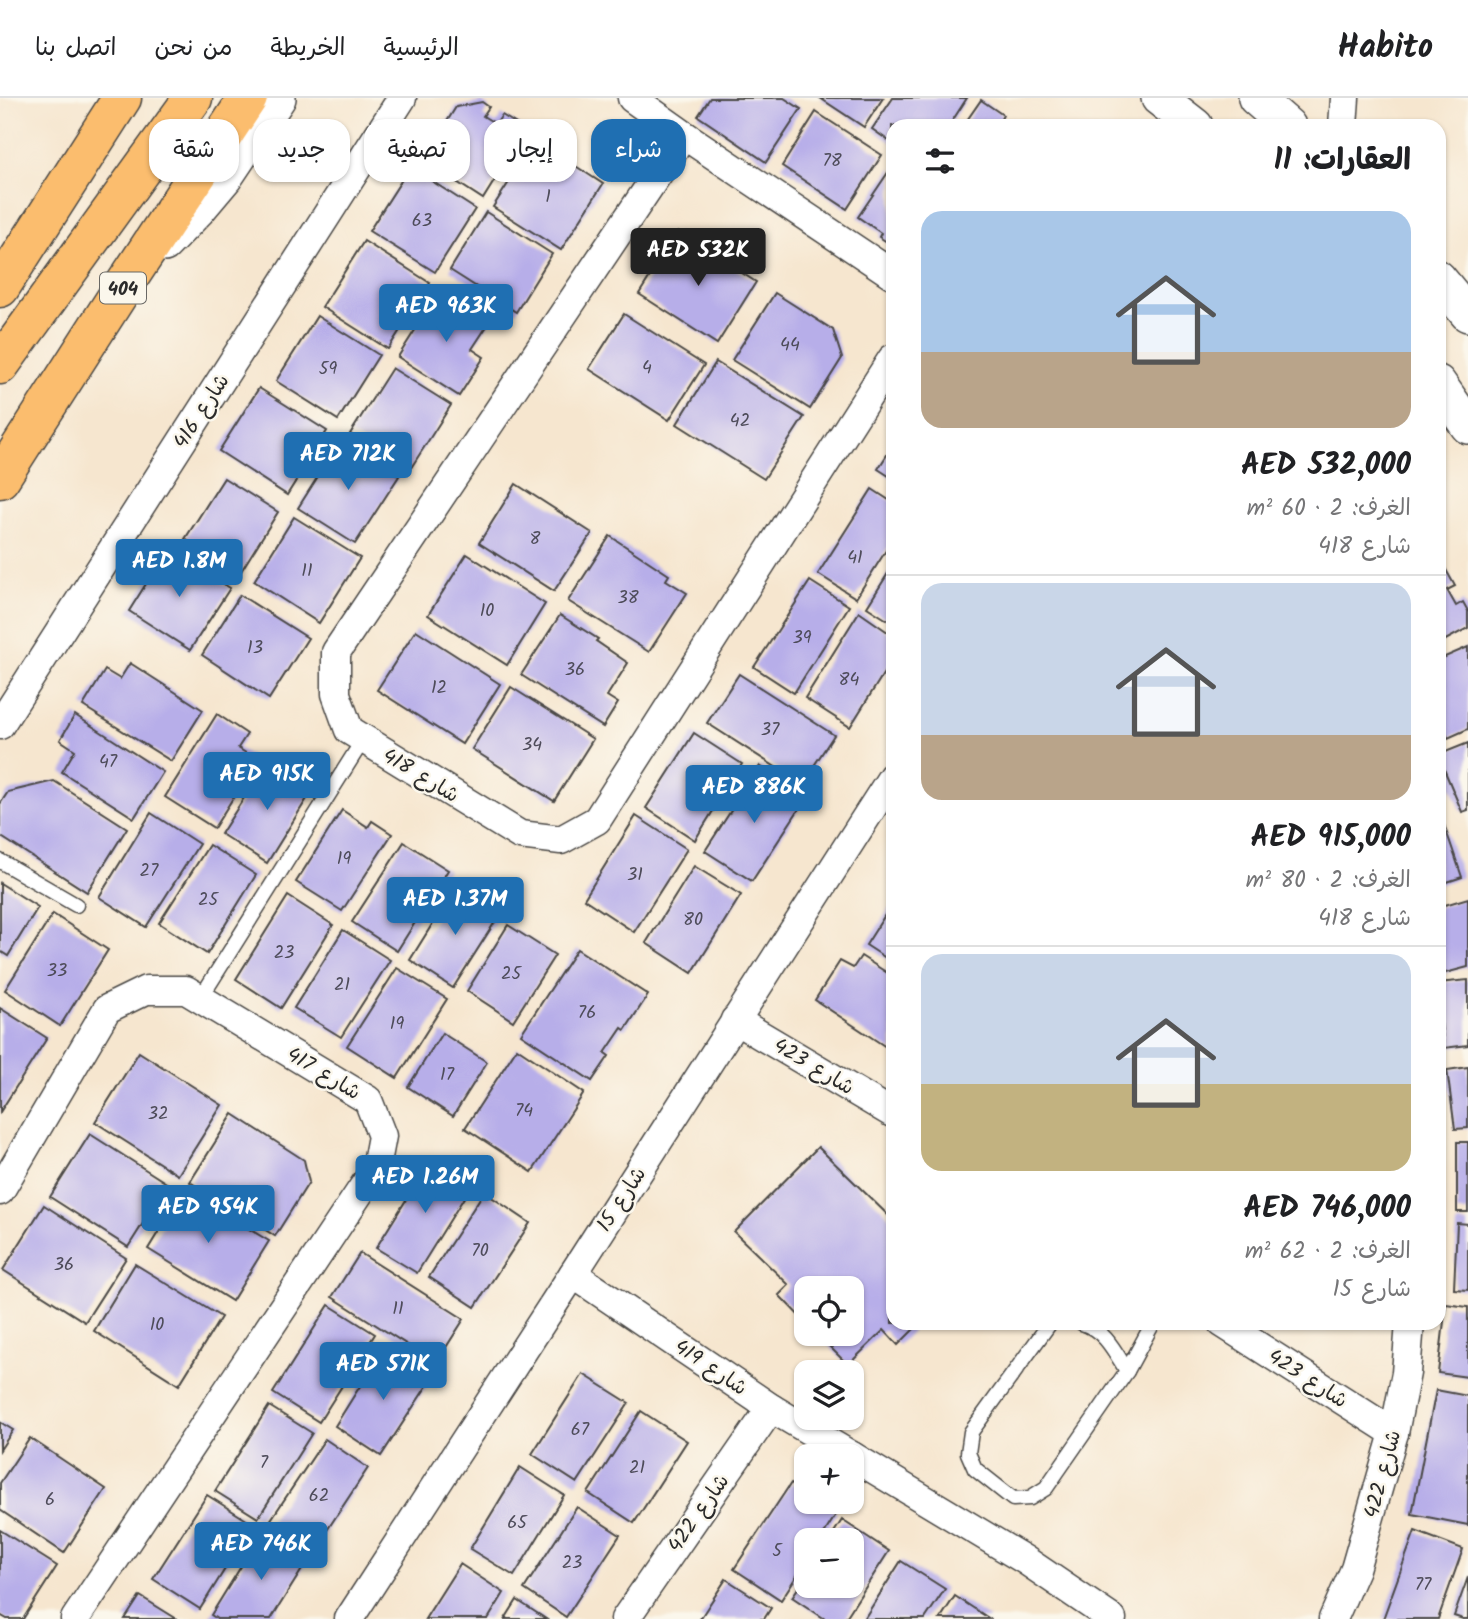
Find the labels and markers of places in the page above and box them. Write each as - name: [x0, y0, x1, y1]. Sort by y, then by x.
- pin: AED 532K: [626, 228, 770, 288]
- pin: AED 963K: [374, 285, 518, 344]
- pin: AED 712K: [276, 432, 420, 492]
- pin: AED 1.8M: [107, 540, 251, 599]
- pin: AED 915K: [195, 752, 339, 812]
- pin: AED 886K: [682, 766, 826, 825]
- pin: AED 1.37M: [375, 878, 535, 937]
- pin: AED 1.26M: [345, 1156, 505, 1215]
- pin: AED 954K: [136, 1186, 280, 1245]
- pin: AED 571K: [311, 1342, 455, 1402]
- pin: AED 746K: [189, 1522, 333, 1582]

